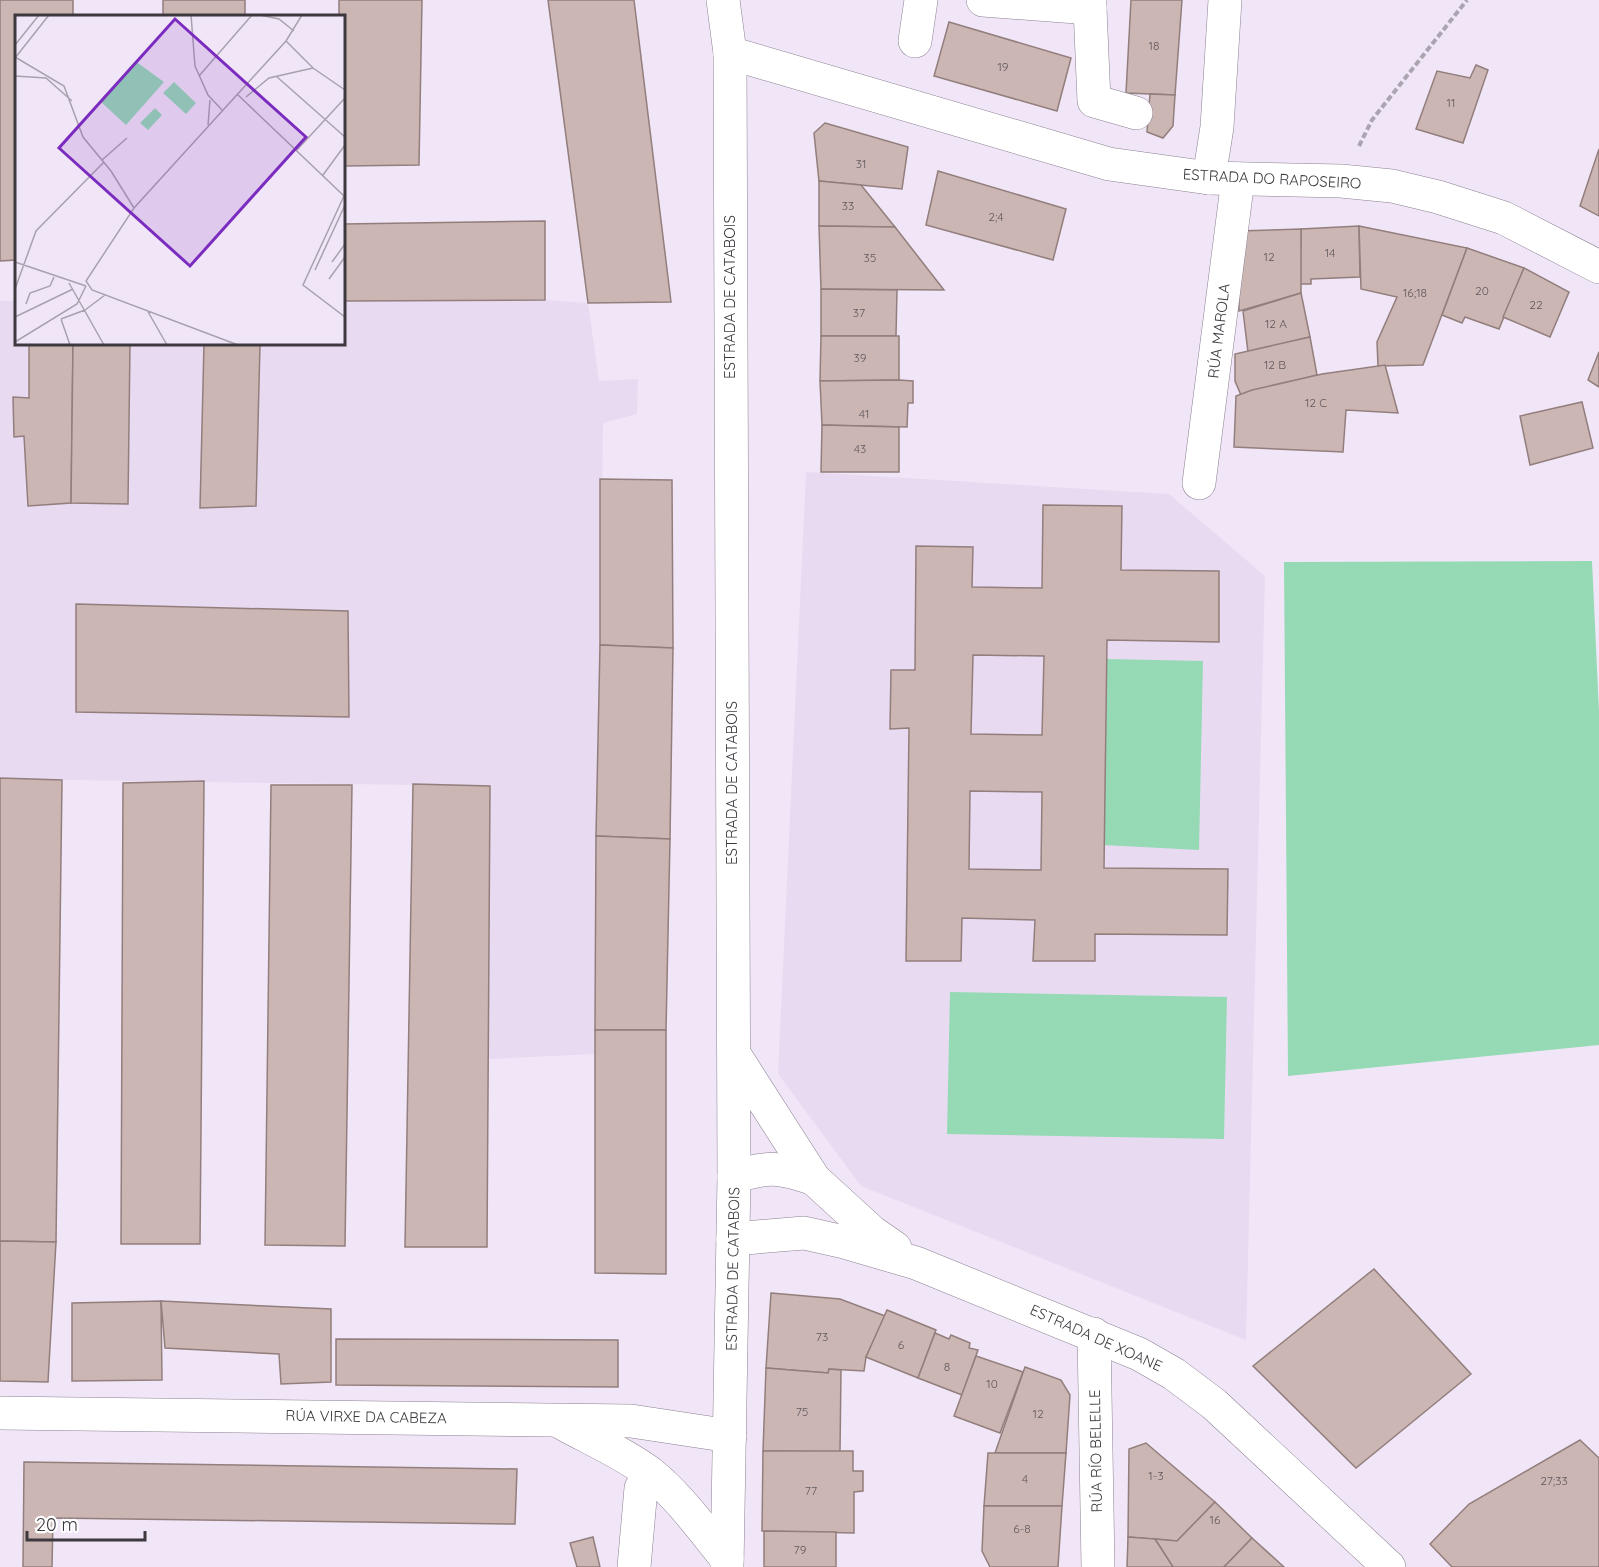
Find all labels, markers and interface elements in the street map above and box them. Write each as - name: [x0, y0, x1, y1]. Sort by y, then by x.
- inset map: [15, 15, 345, 345]
- house number: 18: [1149, 38, 1159, 53]
- house number: 19: [997, 59, 1009, 74]
- house number: 11: [1447, 95, 1455, 110]
- house number: 31: [856, 156, 866, 171]
- street label: ESTRADA DO RAPOSEIRO: [1182, 164, 1362, 193]
- house number: 33: [842, 198, 854, 213]
- house number: 2;4: [988, 209, 1004, 224]
- street label: ESTRADA DE CATABOIS: [720, 215, 739, 379]
- house number: 14: [1325, 245, 1335, 260]
- house number: 12: [1263, 249, 1275, 264]
- house number: 35: [864, 250, 876, 265]
- street label: RÚA MAROLA: [1203, 282, 1234, 379]
- house number: 20: [1475, 283, 1489, 298]
- house number: 16;18: [1403, 285, 1427, 300]
- house number: 22: [1529, 297, 1543, 312]
- house number: 37: [853, 305, 865, 320]
- house number: 12 A: [1265, 316, 1287, 331]
- house number: 39: [854, 350, 867, 365]
- house number: 12 B: [1264, 357, 1286, 372]
- house number: 12 C: [1305, 395, 1327, 410]
- house number: 41: [859, 406, 869, 421]
- house number: 43: [854, 441, 866, 456]
- street label: ESTRADA DE CATABOIS: [722, 701, 741, 865]
- street label: ESTRADA DE CATABOIS: [722, 1187, 743, 1351]
- street label: ESTRADA DE XOANE: [1027, 1300, 1165, 1375]
- house number: 73: [816, 1329, 828, 1344]
- house number: 6: [898, 1337, 905, 1352]
- house number: 8: [944, 1359, 950, 1374]
- house number: 10: [986, 1376, 998, 1391]
- street label: RÚA RÍO BELELLE: [1085, 1389, 1106, 1513]
- house number: 75: [796, 1404, 808, 1419]
- street label: RÚA VIRXE DA CABEZA: [285, 1406, 447, 1427]
- house number: 12: [1032, 1406, 1044, 1421]
- house number: 1-3: [1148, 1468, 1164, 1483]
- house number: 4: [1022, 1471, 1028, 1486]
- house number: 27;33: [1540, 1473, 1568, 1488]
- house number: 77: [805, 1483, 817, 1498]
- scale bar: [27, 1504, 146, 1542]
- house number: 16: [1210, 1512, 1221, 1527]
- text: 20 m: [36, 1513, 78, 1536]
- house number: 6-8: [1013, 1521, 1031, 1536]
- house number: 79: [794, 1542, 807, 1557]

